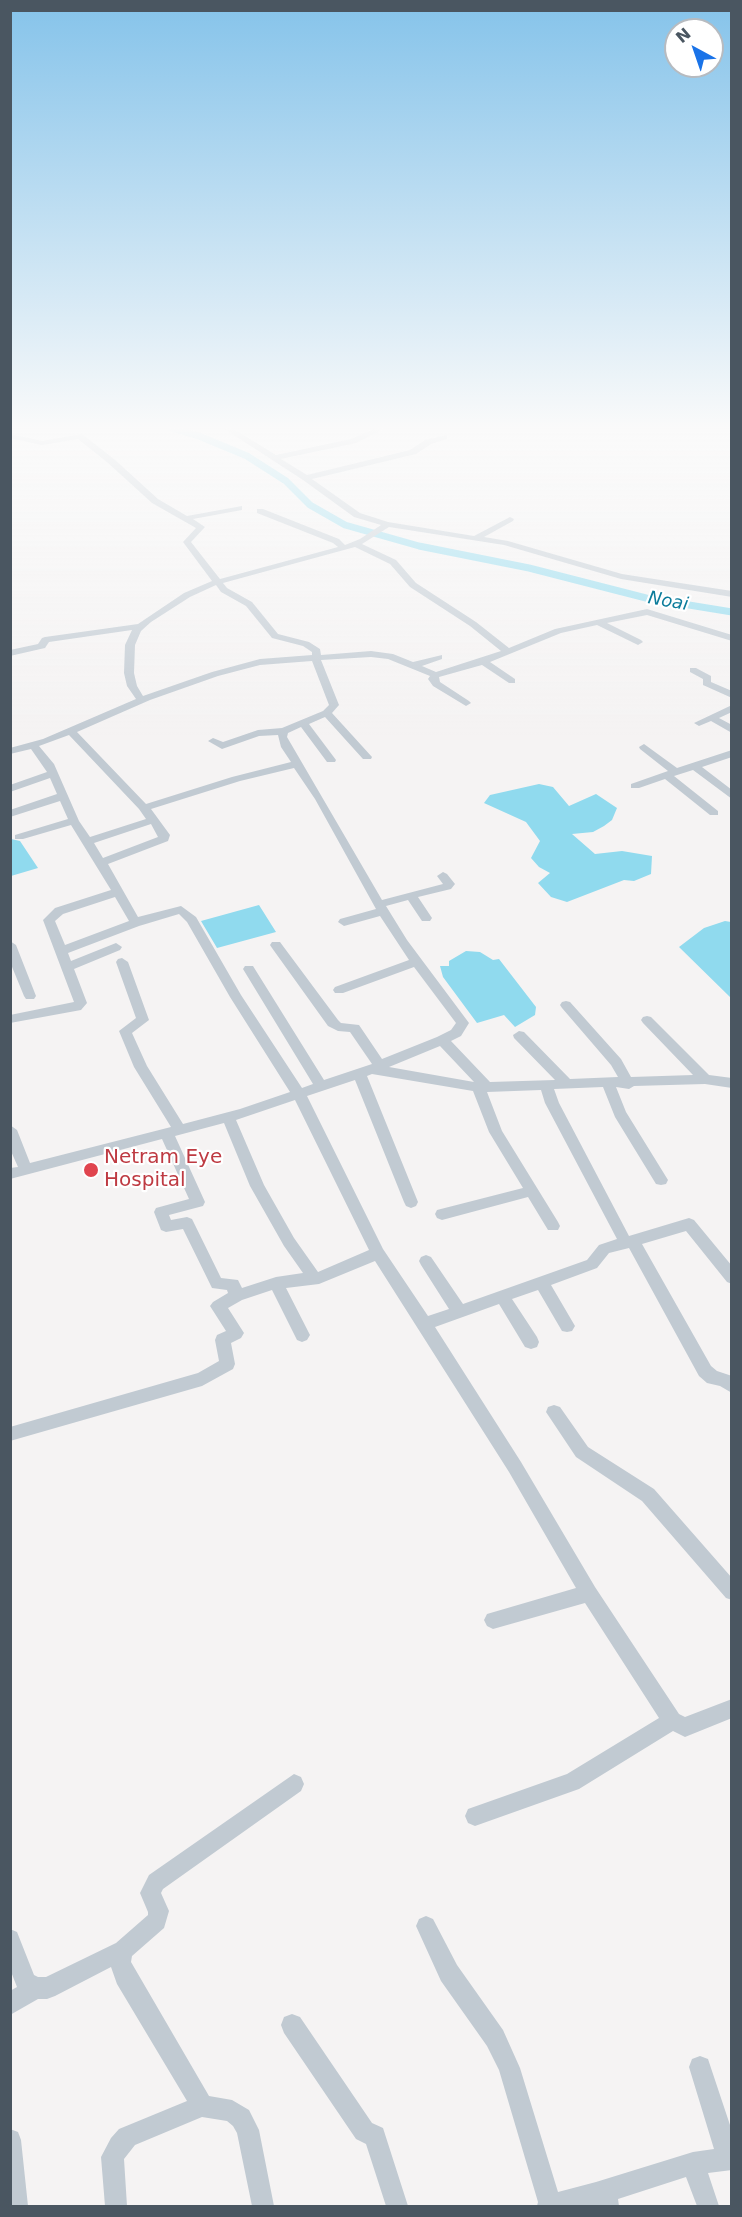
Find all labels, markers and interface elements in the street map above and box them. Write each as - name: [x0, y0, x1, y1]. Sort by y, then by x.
- north arrow: [664, 18, 724, 78]
- text: N: [672, 24, 695, 47]
- water label: Noai: [646, 588, 690, 616]
- place label: Netram Eye Hospital: [104, 1146, 222, 1193]
- marker: Netram Eye Hospital: [82, 1161, 100, 1179]

